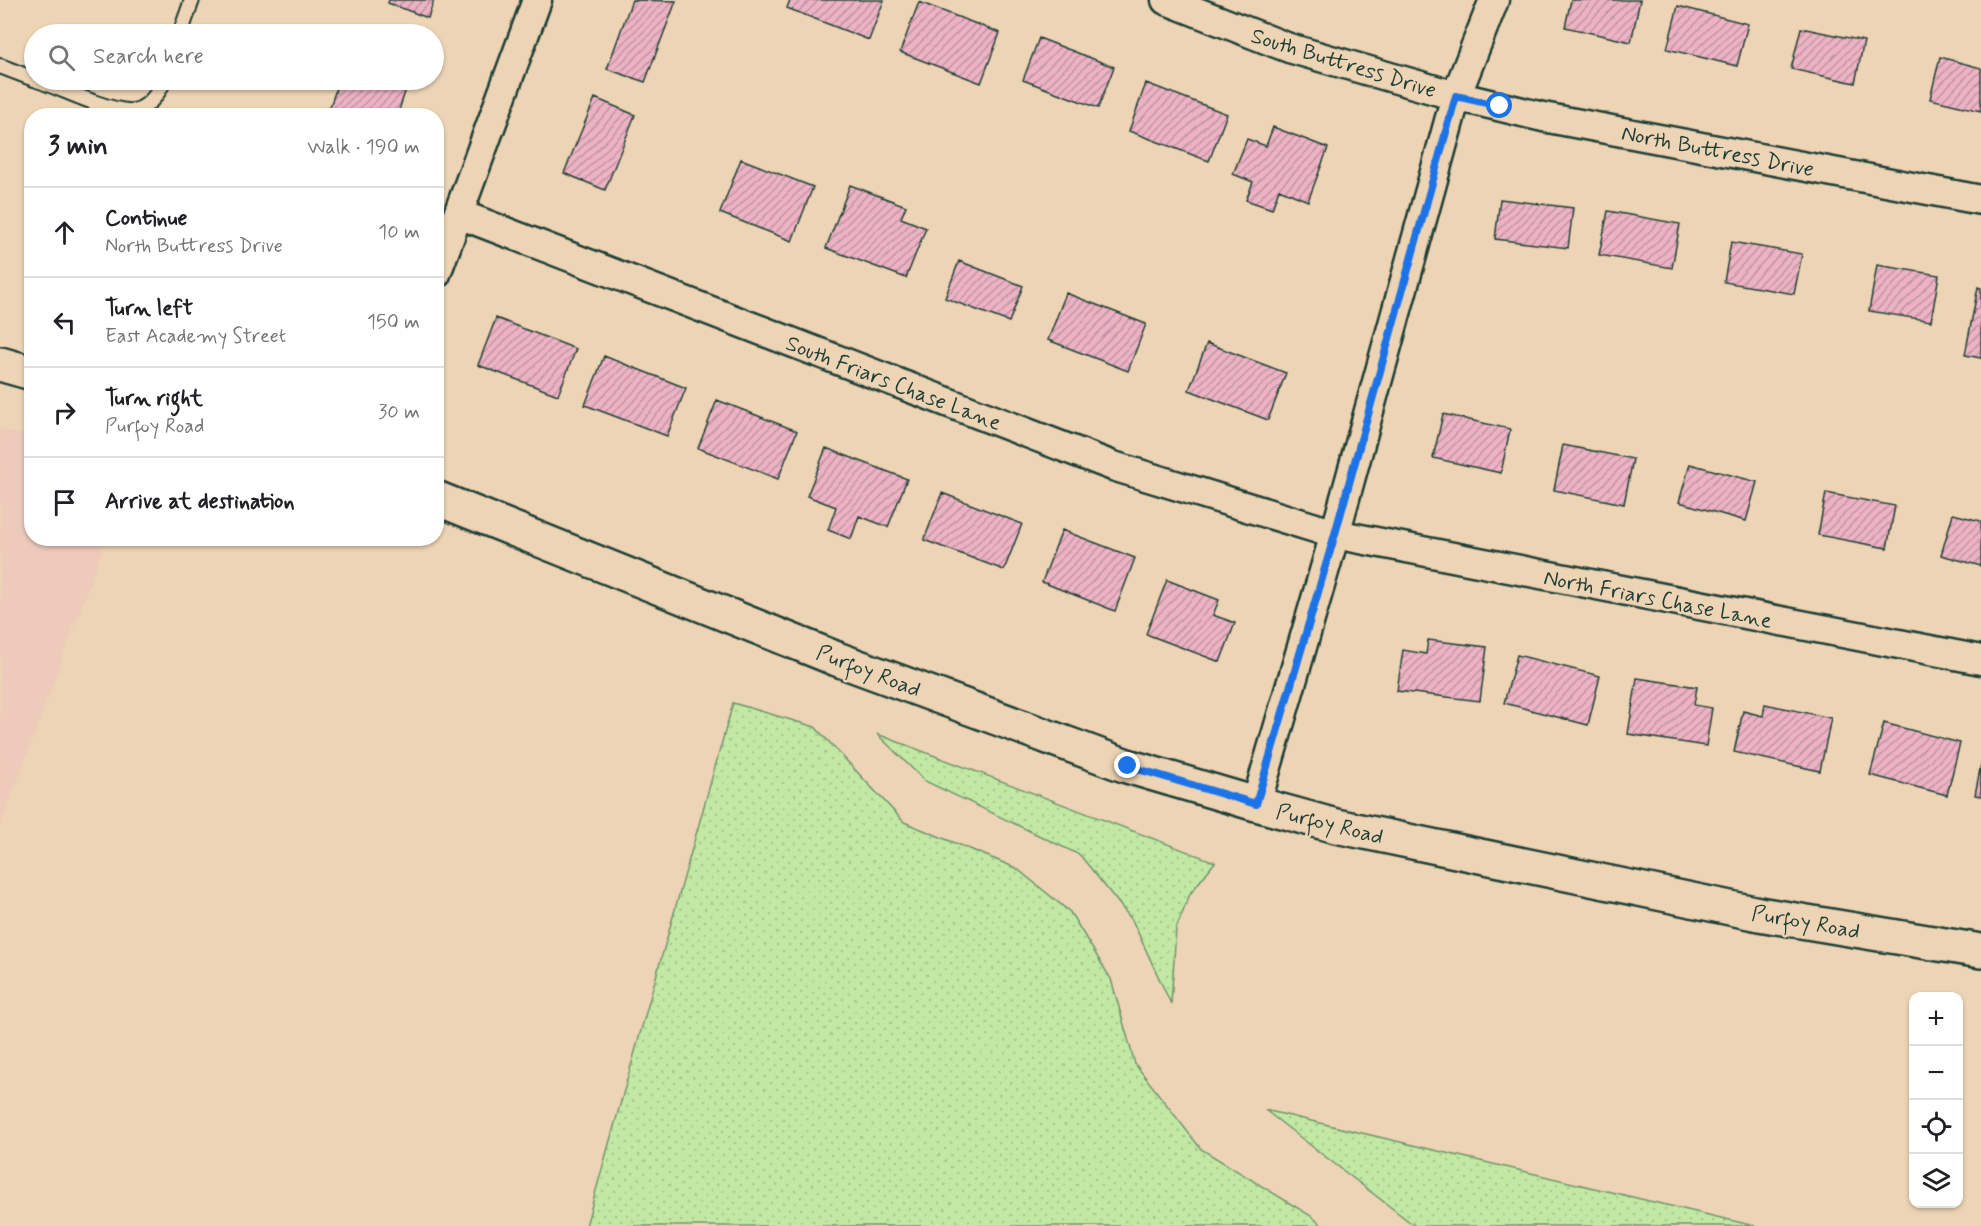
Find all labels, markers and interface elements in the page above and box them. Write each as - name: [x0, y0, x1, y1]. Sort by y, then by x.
- street label: South Buttress Drive: [1247, 22, 1439, 105]
- search box: [24, 24, 444, 90]
- icon: search: [45, 41, 78, 74]
- text: Search here: [93, 43, 204, 71]
- route start: [1486, 92, 1512, 118]
- street label: North Buttress Drive: [1619, 120, 1816, 184]
- text: 3 min: [48, 130, 108, 164]
- text: Walk · 190 m: [307, 134, 420, 161]
- text: Continue: [105, 205, 187, 233]
- icon: ahead: [48, 216, 81, 249]
- text: 10 m: [378, 219, 420, 246]
- text: North Buttress Drive: [105, 233, 283, 260]
- text: Turn left: [105, 295, 193, 323]
- icon: left: [48, 306, 81, 339]
- text: 150 m: [367, 309, 420, 336]
- text: East Academy Street: [105, 323, 286, 350]
- street label: South Friars Chase Lane: [782, 330, 1005, 438]
- text: Turn right: [105, 385, 203, 413]
- icon: right: [48, 396, 81, 429]
- text: 30 m: [378, 399, 420, 426]
- text: Purfoy Road: [105, 413, 204, 440]
- icon: arrive: [48, 486, 81, 519]
- text: Arrive at destination: [105, 488, 295, 516]
- street label: North Friars Chase Lane: [1541, 564, 1774, 636]
- street label: Purfoy Road: [811, 639, 924, 706]
- route end: [1114, 752, 1140, 778]
- street label: Purfoy Road: [1273, 798, 1386, 854]
- street label: Purfoy Road: [1749, 900, 1862, 948]
- map controls: [1909, 992, 1963, 1208]
- button: +: [1909, 992, 1963, 1046]
- button: −: [1909, 1046, 1963, 1100]
- button: locate: [1909, 1100, 1963, 1154]
- button: layers: [1909, 1154, 1963, 1208]

